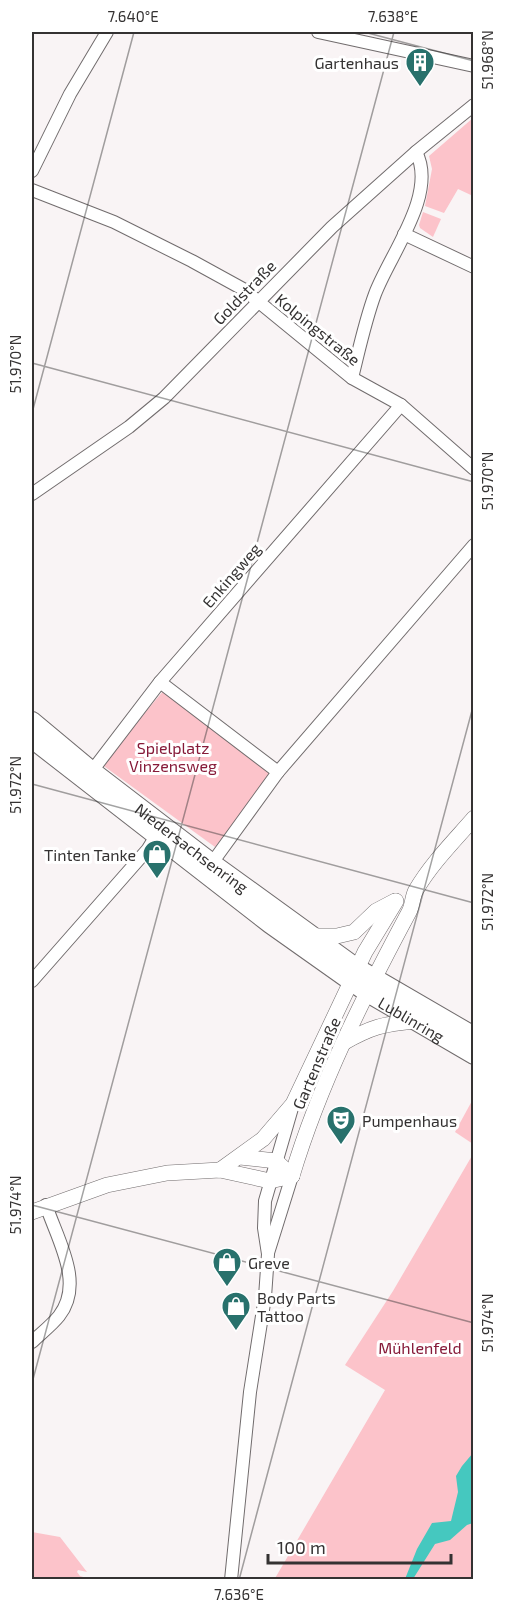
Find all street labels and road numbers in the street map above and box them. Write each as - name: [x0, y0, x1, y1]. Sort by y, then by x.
- street label: Goldstraße: [209, 256, 279, 328]
- street label: Kolpingstraße: [272, 289, 364, 369]
- street label: Enkingweg: [198, 539, 264, 611]
- street label: Niedersachsenring: [132, 798, 253, 896]
- street label: Lublinring: [375, 992, 448, 1045]
- street label: Gartenstraße: [288, 1014, 344, 1112]

